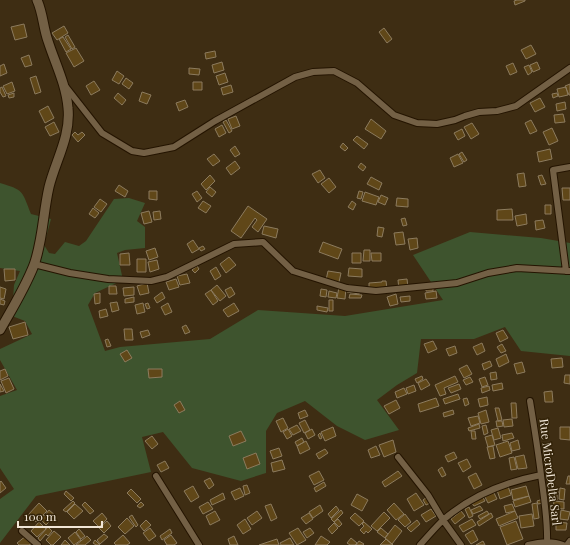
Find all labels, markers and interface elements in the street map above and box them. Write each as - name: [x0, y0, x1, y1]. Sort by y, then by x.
- street label: Rue MicroDelta Sarl: [537, 418, 566, 527]
- scale bar: [18, 503, 102, 529]
- text: 100 m: [24, 508, 57, 524]

